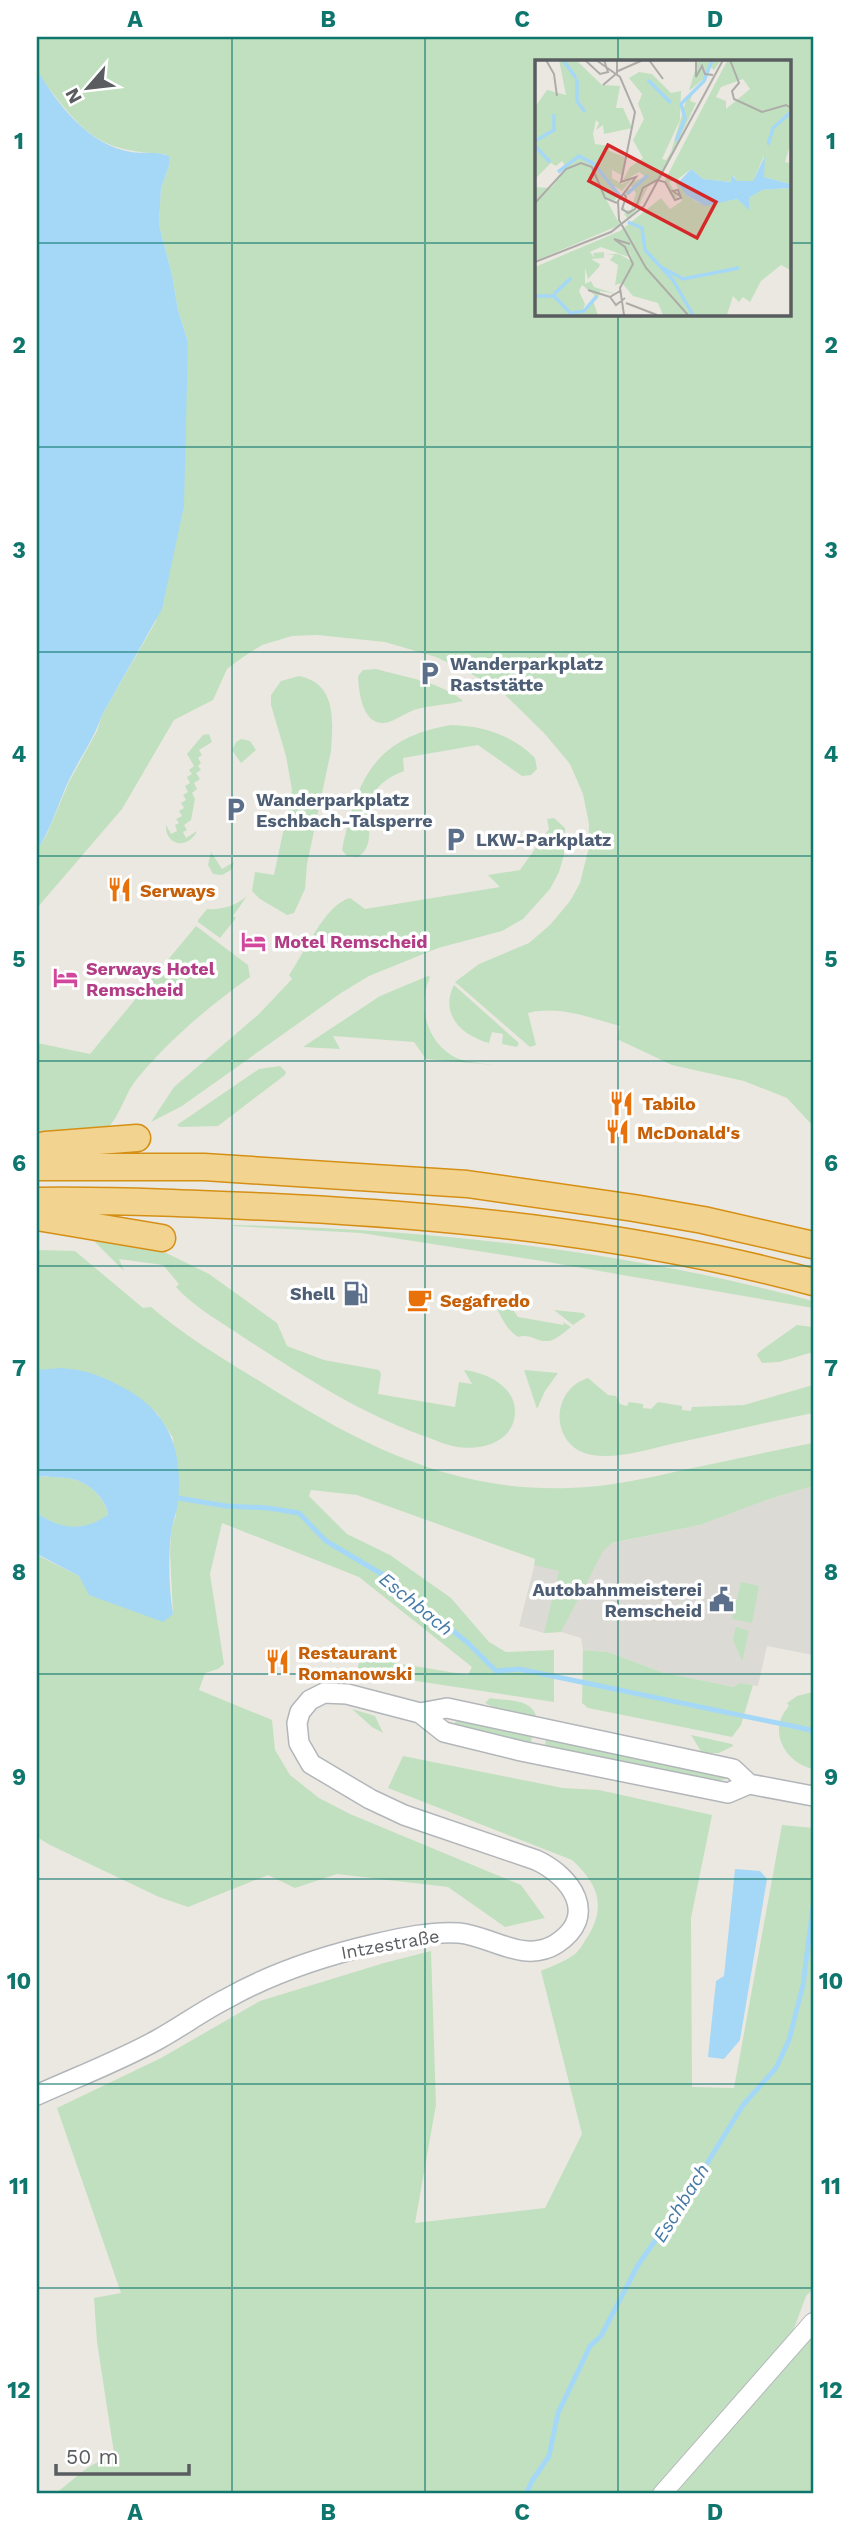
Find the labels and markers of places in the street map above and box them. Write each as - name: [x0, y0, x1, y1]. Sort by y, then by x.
- place label: Wanderparkplatz Raststätte: [450, 653, 603, 695]
- parking icon: Wanderparkplatz Raststätte: [416, 659, 444, 687]
- place label: Wanderparkplatz Eschbach-Talsperre: [256, 789, 433, 831]
- parking icon: Wanderparkplatz Eschbach-Talsperre: [222, 795, 250, 823]
- parking icon: LKW-Parkplatz: [442, 825, 470, 853]
- place label: LKW-Parkplatz: [476, 829, 611, 850]
- restaurant icon: Serways: [106, 876, 134, 904]
- place label: Serways: [140, 880, 216, 901]
- hotel icon: Motel Remscheid: [240, 927, 268, 955]
- place label: Motel Remscheid: [274, 931, 428, 952]
- place label: Serways Hotel Remscheid: [86, 958, 215, 1000]
- hotel icon: Serways Hotel Remscheid: [52, 964, 80, 992]
- restaurant icon: Tabilo: [608, 1089, 636, 1117]
- place label: Tabilo: [642, 1093, 696, 1114]
- restaurant icon: McDonald's: [603, 1118, 631, 1146]
- place label: McDonald's: [637, 1122, 740, 1143]
- fuel station icon: Shell: [341, 1279, 369, 1307]
- place label: Shell: [290, 1283, 335, 1304]
- cafe icon: Segafredo: [406, 1286, 434, 1314]
- place label: Segafredo: [440, 1290, 530, 1311]
- place label: Autobahnmeisterei Remscheid: [532, 1579, 702, 1621]
- public building icon: Autobahnmeisterei Remscheid: [708, 1585, 736, 1613]
- place label: Restaurant Romanowski: [298, 1642, 412, 1684]
- restaurant icon: Restaurant Romanowski: [264, 1648, 292, 1676]

